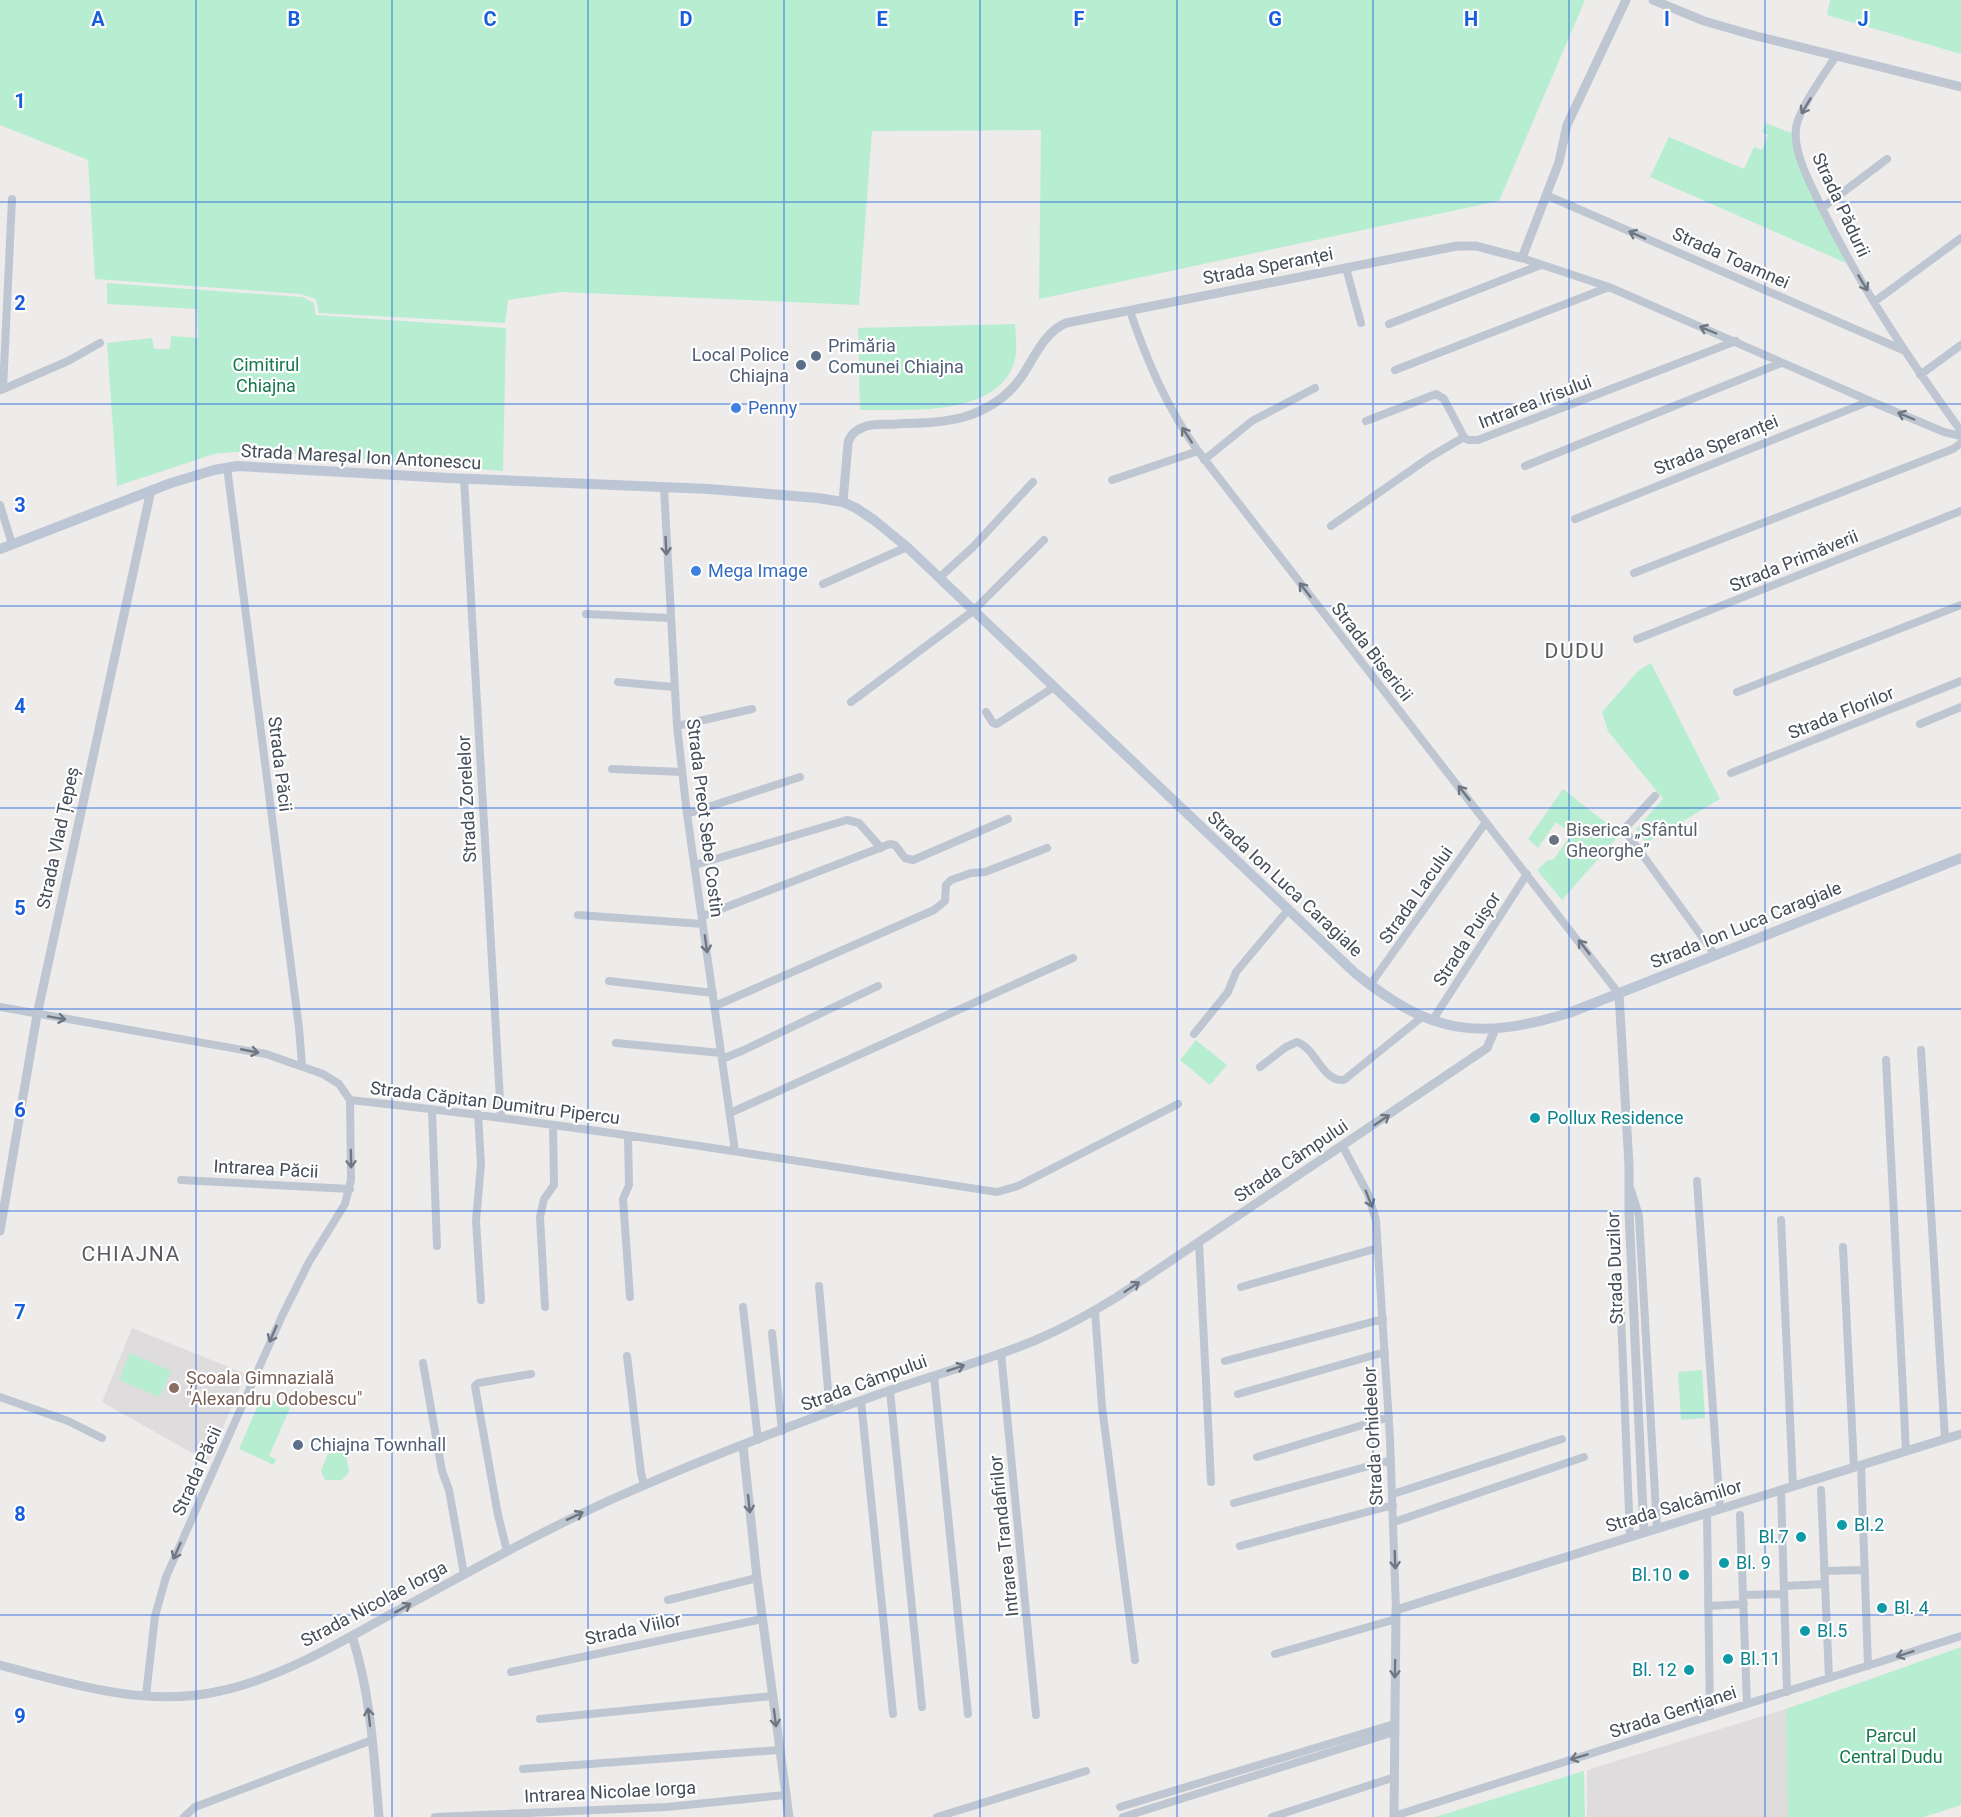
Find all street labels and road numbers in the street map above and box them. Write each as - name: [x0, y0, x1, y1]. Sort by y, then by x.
- street label: Strada Pădurii: [1808, 149, 1875, 260]
- street label: Strada Toamnei: [1669, 222, 1793, 293]
- street label: Strada Speranței: [1201, 243, 1335, 289]
- street label: Intrarea Irisului: [1475, 370, 1594, 433]
- street label: Strada Speranței: [1651, 410, 1781, 480]
- street label: Strada Mareșal Ion Antonescu: [240, 440, 482, 474]
- street label: Strada Primăverii: [1726, 525, 1861, 596]
- street label: Strada Bisericii: [1327, 598, 1417, 705]
- street label: Strada Florilor: [1785, 682, 1897, 743]
- street label: Strada Păcii: [264, 715, 297, 813]
- street label: Strada Preot Sebe Costin: [683, 717, 728, 918]
- street label: Strada Zorelelor: [453, 735, 480, 863]
- street label: Strada Vlad Țepeș: [32, 765, 84, 911]
- street label: Strada Ion Luca Caragiale: [1203, 806, 1367, 961]
- street label: Strada Lacului: [1374, 842, 1457, 947]
- street label: Strada Ion Luca Caragiale: [1647, 877, 1844, 973]
- street label: Strada Puișor: [1428, 888, 1506, 990]
- street label: Strada Căpitan Dumitru Pipercu: [369, 1077, 621, 1128]
- street label: Strada Câmpului: [1230, 1115, 1352, 1206]
- street label: Intrarea Păcii: [213, 1155, 319, 1182]
- street label: Strada Duzilor: [1602, 1212, 1627, 1325]
- street label: Strada Câmpului: [798, 1350, 930, 1415]
- street label: Strada Orhideelor: [1358, 1366, 1387, 1506]
- street label: Strada Păcii: [167, 1423, 226, 1519]
- street label: Intrarea Trandafirilor: [985, 1454, 1022, 1618]
- street label: Strada Salcâmilor: [1603, 1475, 1745, 1536]
- street label: Strada Nicolae Iorga: [297, 1556, 450, 1651]
- street label: Strada Viilor: [583, 1608, 683, 1649]
- street label: Strada Gențianei: [1607, 1681, 1739, 1743]
- street label: Intrarea Nicolae Iorga: [524, 1777, 696, 1806]

